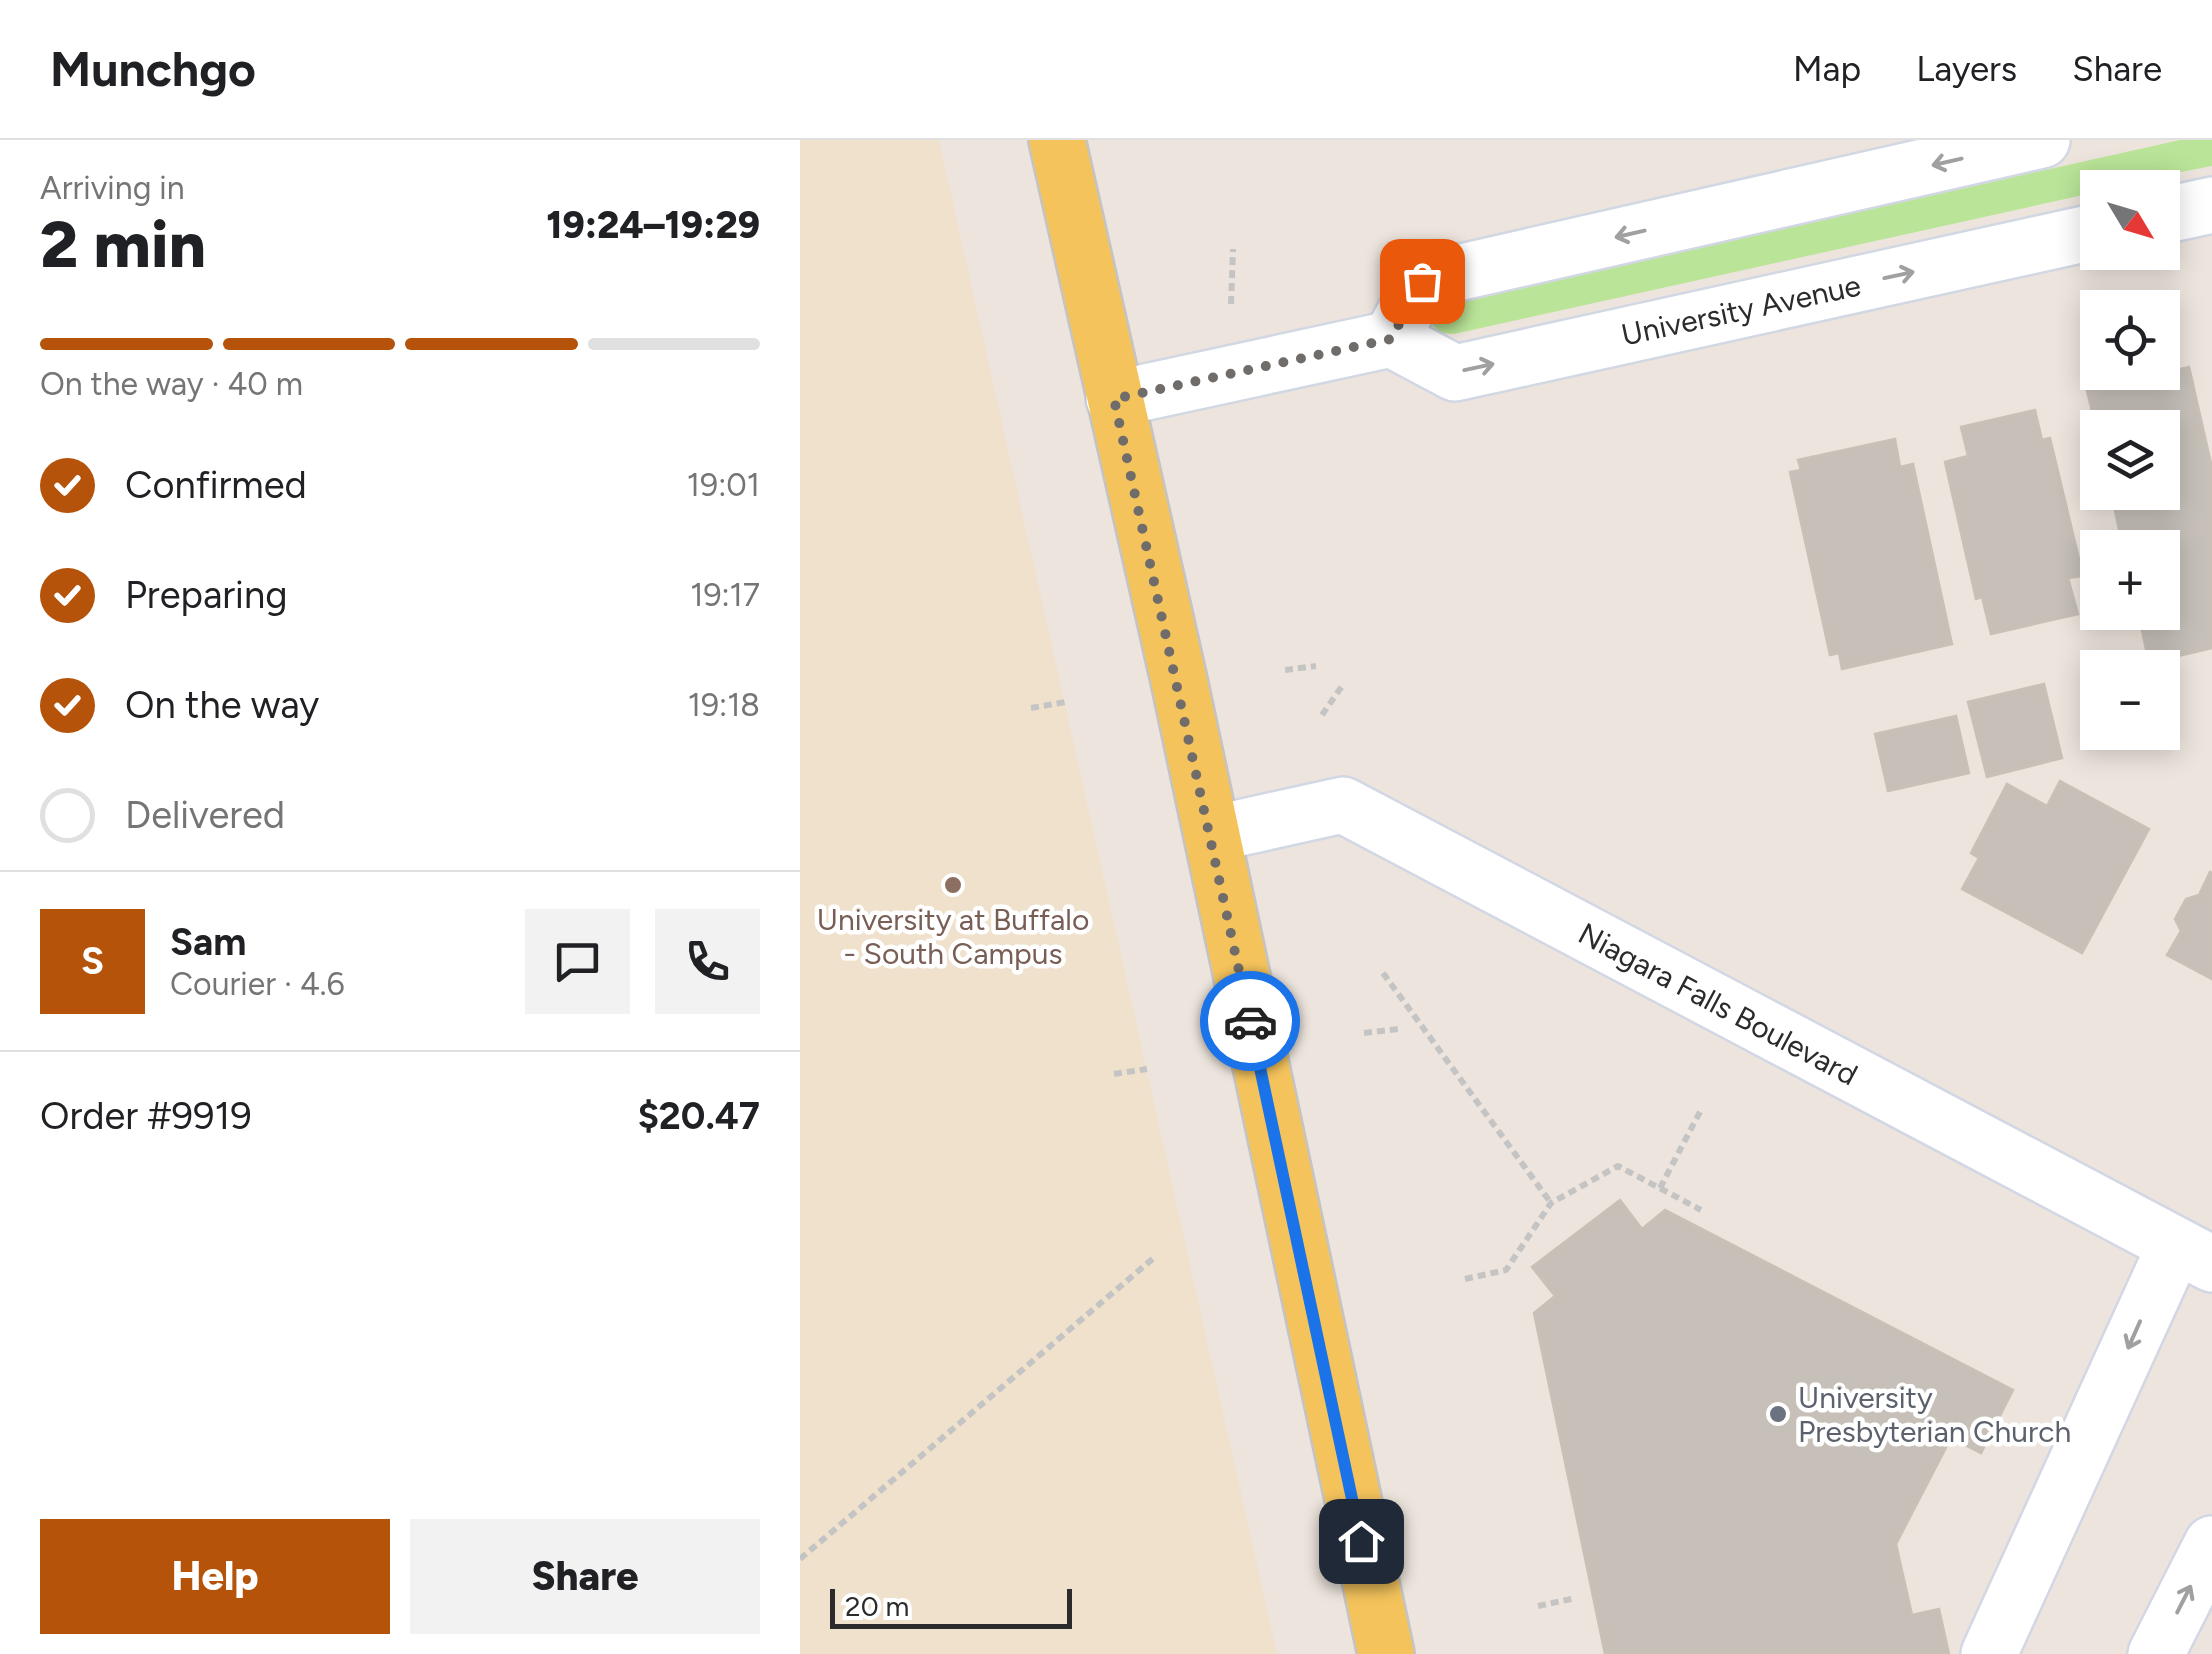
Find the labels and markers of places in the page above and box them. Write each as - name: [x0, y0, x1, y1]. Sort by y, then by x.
- pin: [1380, 239, 1465, 324]
- marker: University at Buffalo - South Campus: [942, 874, 964, 896]
- place label: University at Buffalo - South Campus: [817, 901, 1089, 972]
- place label: University Presbyterian Church: [1798, 1379, 2071, 1450]
- marker: University Presbyterian Church: [1767, 1403, 1789, 1425]
- pin: [1319, 1499, 1404, 1584]

